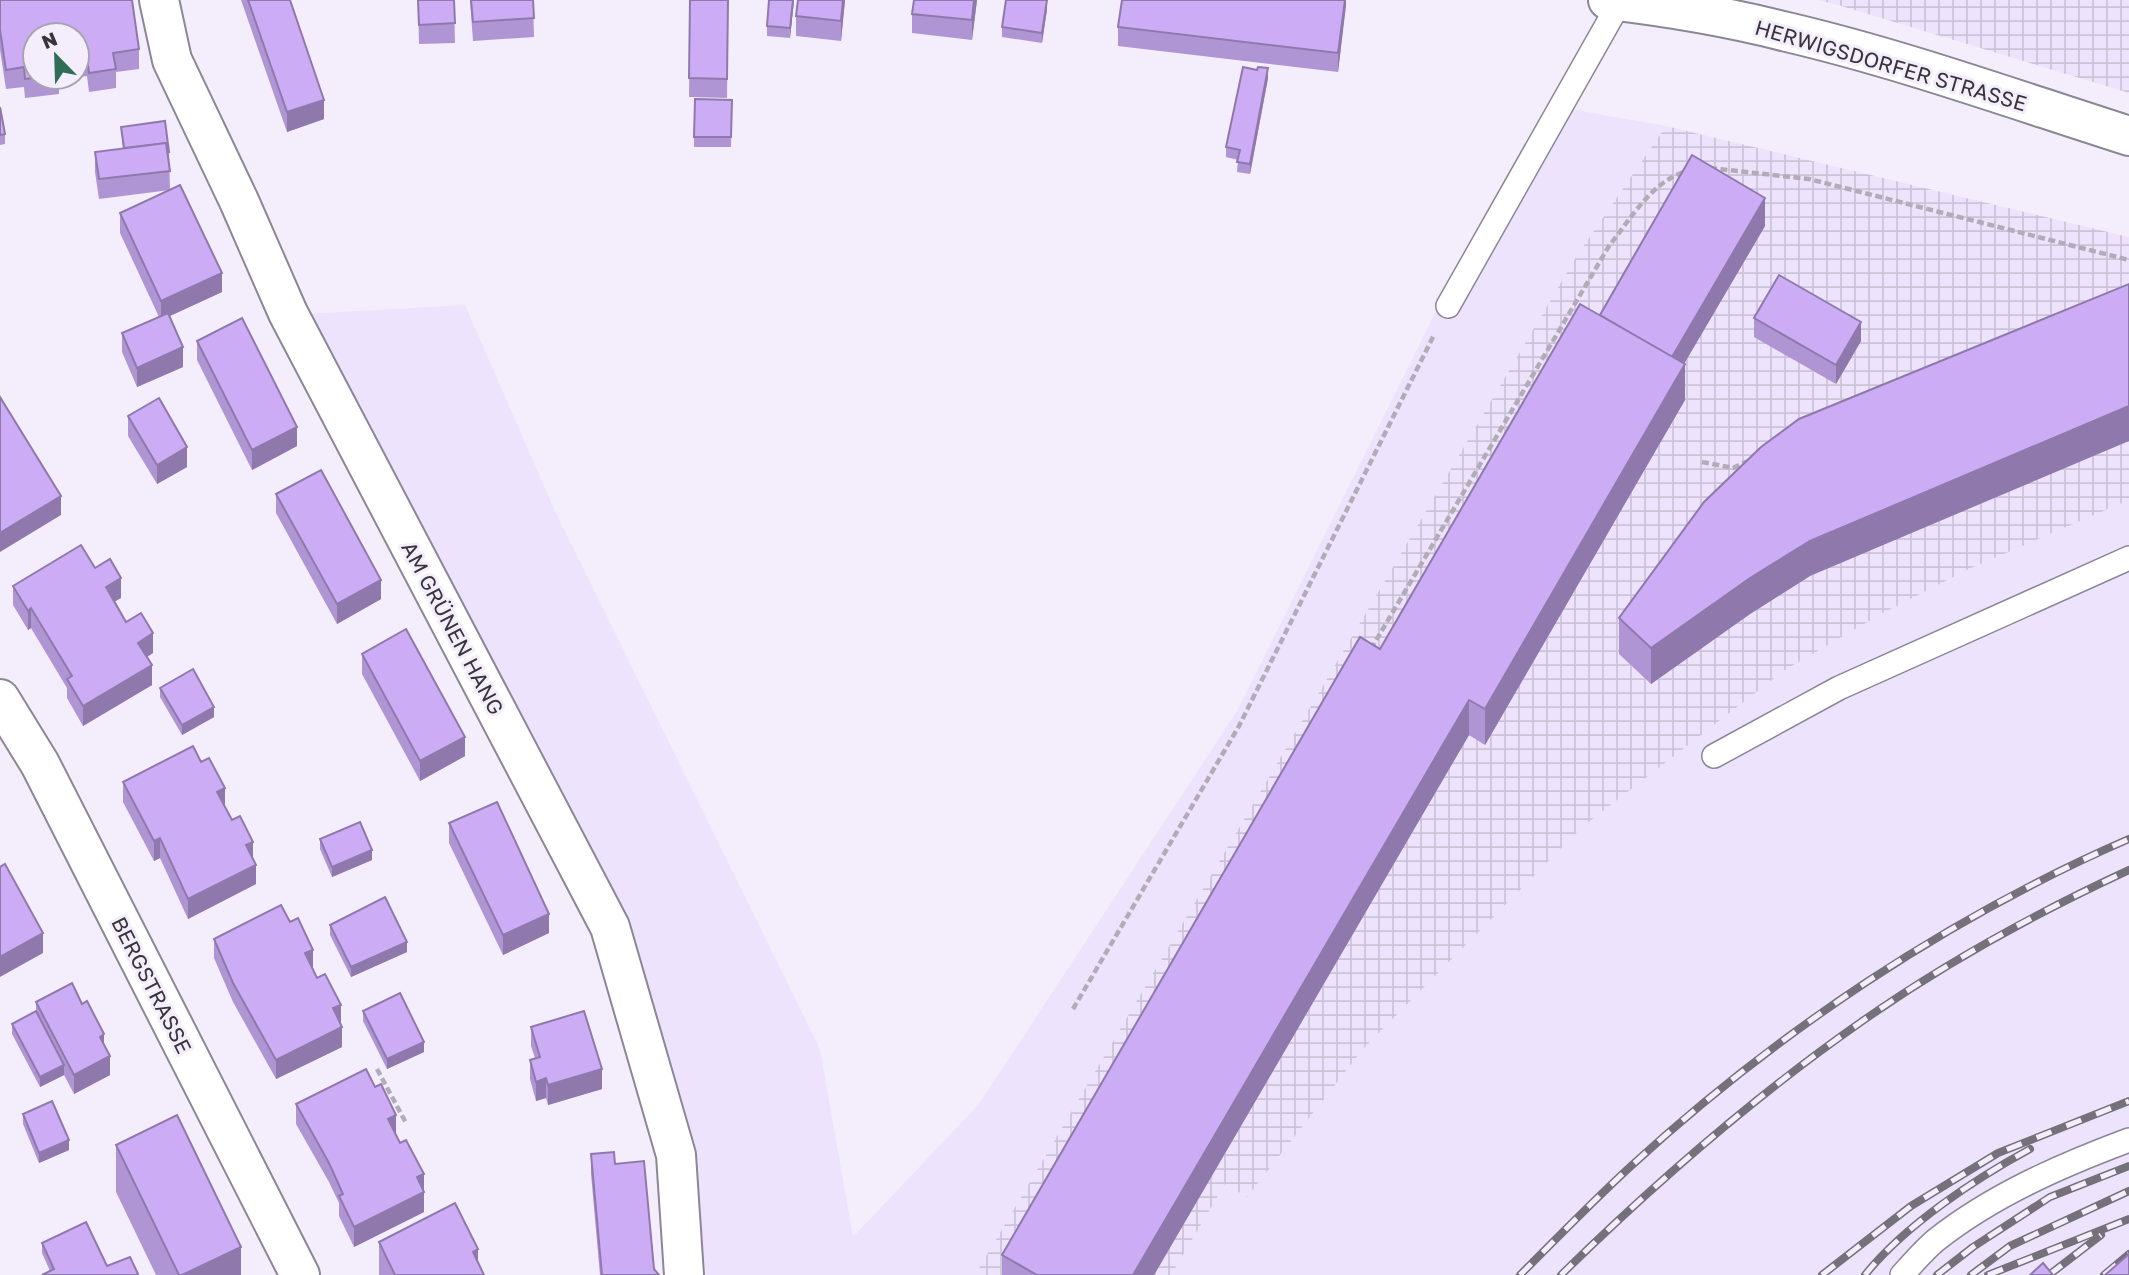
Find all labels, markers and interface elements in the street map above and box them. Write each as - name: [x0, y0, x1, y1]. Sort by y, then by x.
- street label: HERWIGSDORFER STRASSE: [1752, 14, 2030, 116]
- north arrow: [21, 21, 91, 91]
- text: N: [38, 26, 60, 53]
- street label: AM GRÜNEN HANG: [396, 537, 510, 719]
- street label: BERGSTRASSE: [106, 912, 198, 1058]

